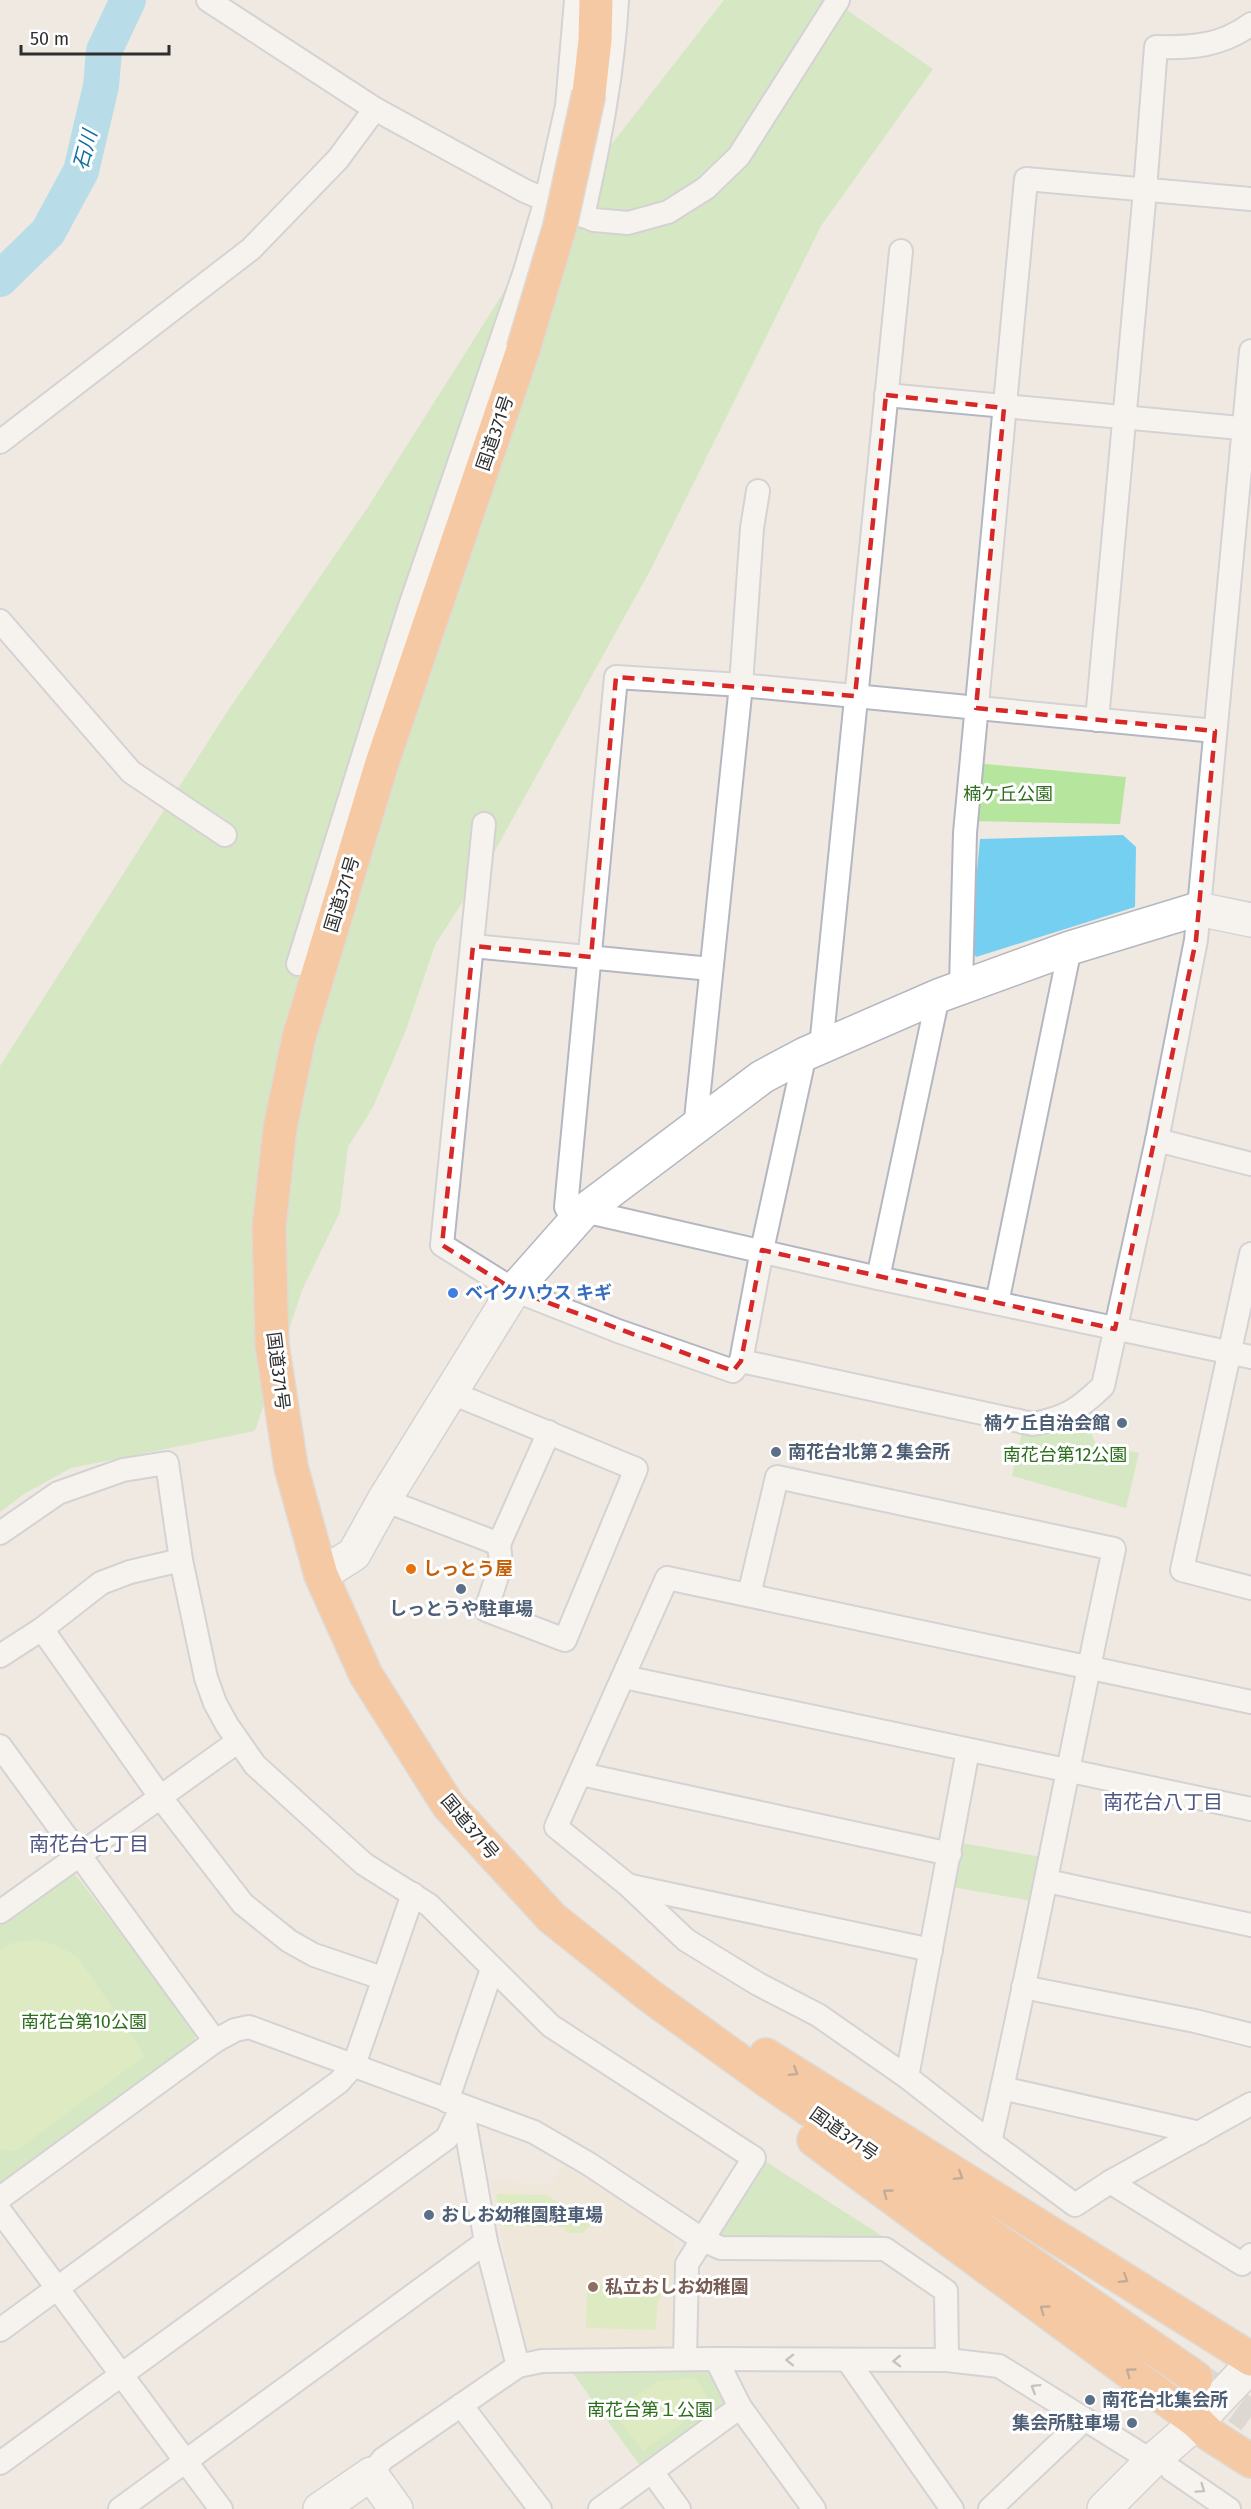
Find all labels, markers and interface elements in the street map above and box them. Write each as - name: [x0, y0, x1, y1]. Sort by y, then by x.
- scale bar: [21, 18, 170, 56]
- text: 50 m: [30, 28, 69, 50]
- water label: 石川: [68, 126, 102, 172]
- street label: 国道371号: [472, 392, 518, 474]
- park label: 楠ケ丘公園: [963, 783, 1053, 805]
- street label: 国道371号: [320, 853, 364, 935]
- place label: ベイクハウス キギ: [465, 1282, 612, 1304]
- marker: ベイクハウス キギ: [446, 1286, 460, 1300]
- street label: 国道371号: [262, 1331, 294, 1411]
- place label: 楠ケ丘自治会館: [984, 1412, 1110, 1434]
- marker: 楠ケ丘自治会館: [1115, 1416, 1129, 1430]
- place label: 南花台北第２集会所: [788, 1441, 950, 1463]
- park label: 南花台第12公園: [1003, 1444, 1127, 1466]
- marker: 南花台北第２集会所: [769, 1445, 783, 1459]
- place label: しっとう屋: [423, 1558, 513, 1580]
- marker: しっとう屋: [404, 1562, 418, 1576]
- marker: しっとうや駐車場: [454, 1582, 468, 1596]
- place label: しっとうや駐車場: [389, 1598, 533, 1620]
- street label: 国道371号: [436, 1790, 504, 1864]
- district label: 南花台八丁目: [1103, 1790, 1223, 1814]
- district label: 南花台七丁目: [29, 1832, 149, 1856]
- park label: 南花台第10公園: [21, 2011, 147, 2033]
- one-way arrow: [787, 2065, 798, 2076]
- street label: 国道371号: [806, 2103, 882, 2165]
- one-way arrow: [953, 2168, 963, 2180]
- one-way arrow: [882, 2189, 893, 2200]
- place label: おしお幼稚園駐車場: [441, 2204, 603, 2226]
- marker: おしお幼稚園駐車場: [422, 2208, 436, 2222]
- one-way arrow: [1118, 2272, 1129, 2283]
- place label: 私立おしお幼稚園: [605, 2276, 749, 2298]
- marker: 私立おしお幼稚園: [586, 2280, 600, 2294]
- one-way arrow: [1040, 2305, 1051, 2316]
- one-way arrow: [785, 2354, 794, 2366]
- one-way arrow: [893, 2355, 902, 2367]
- one-way arrow: [1126, 2368, 1137, 2379]
- one-way arrow: [1031, 2383, 1041, 2395]
- place label: 南花台北集会所: [1102, 2389, 1228, 2411]
- marker: 南花台北集会所: [1083, 2393, 1097, 2407]
- park label: 南花台第１公園: [587, 2399, 713, 2421]
- place label: 集会所駐車場: [1012, 2412, 1120, 2434]
- marker: 集会所駐車場: [1125, 2416, 1139, 2430]
- one-way arrow: [1194, 2482, 1205, 2493]

